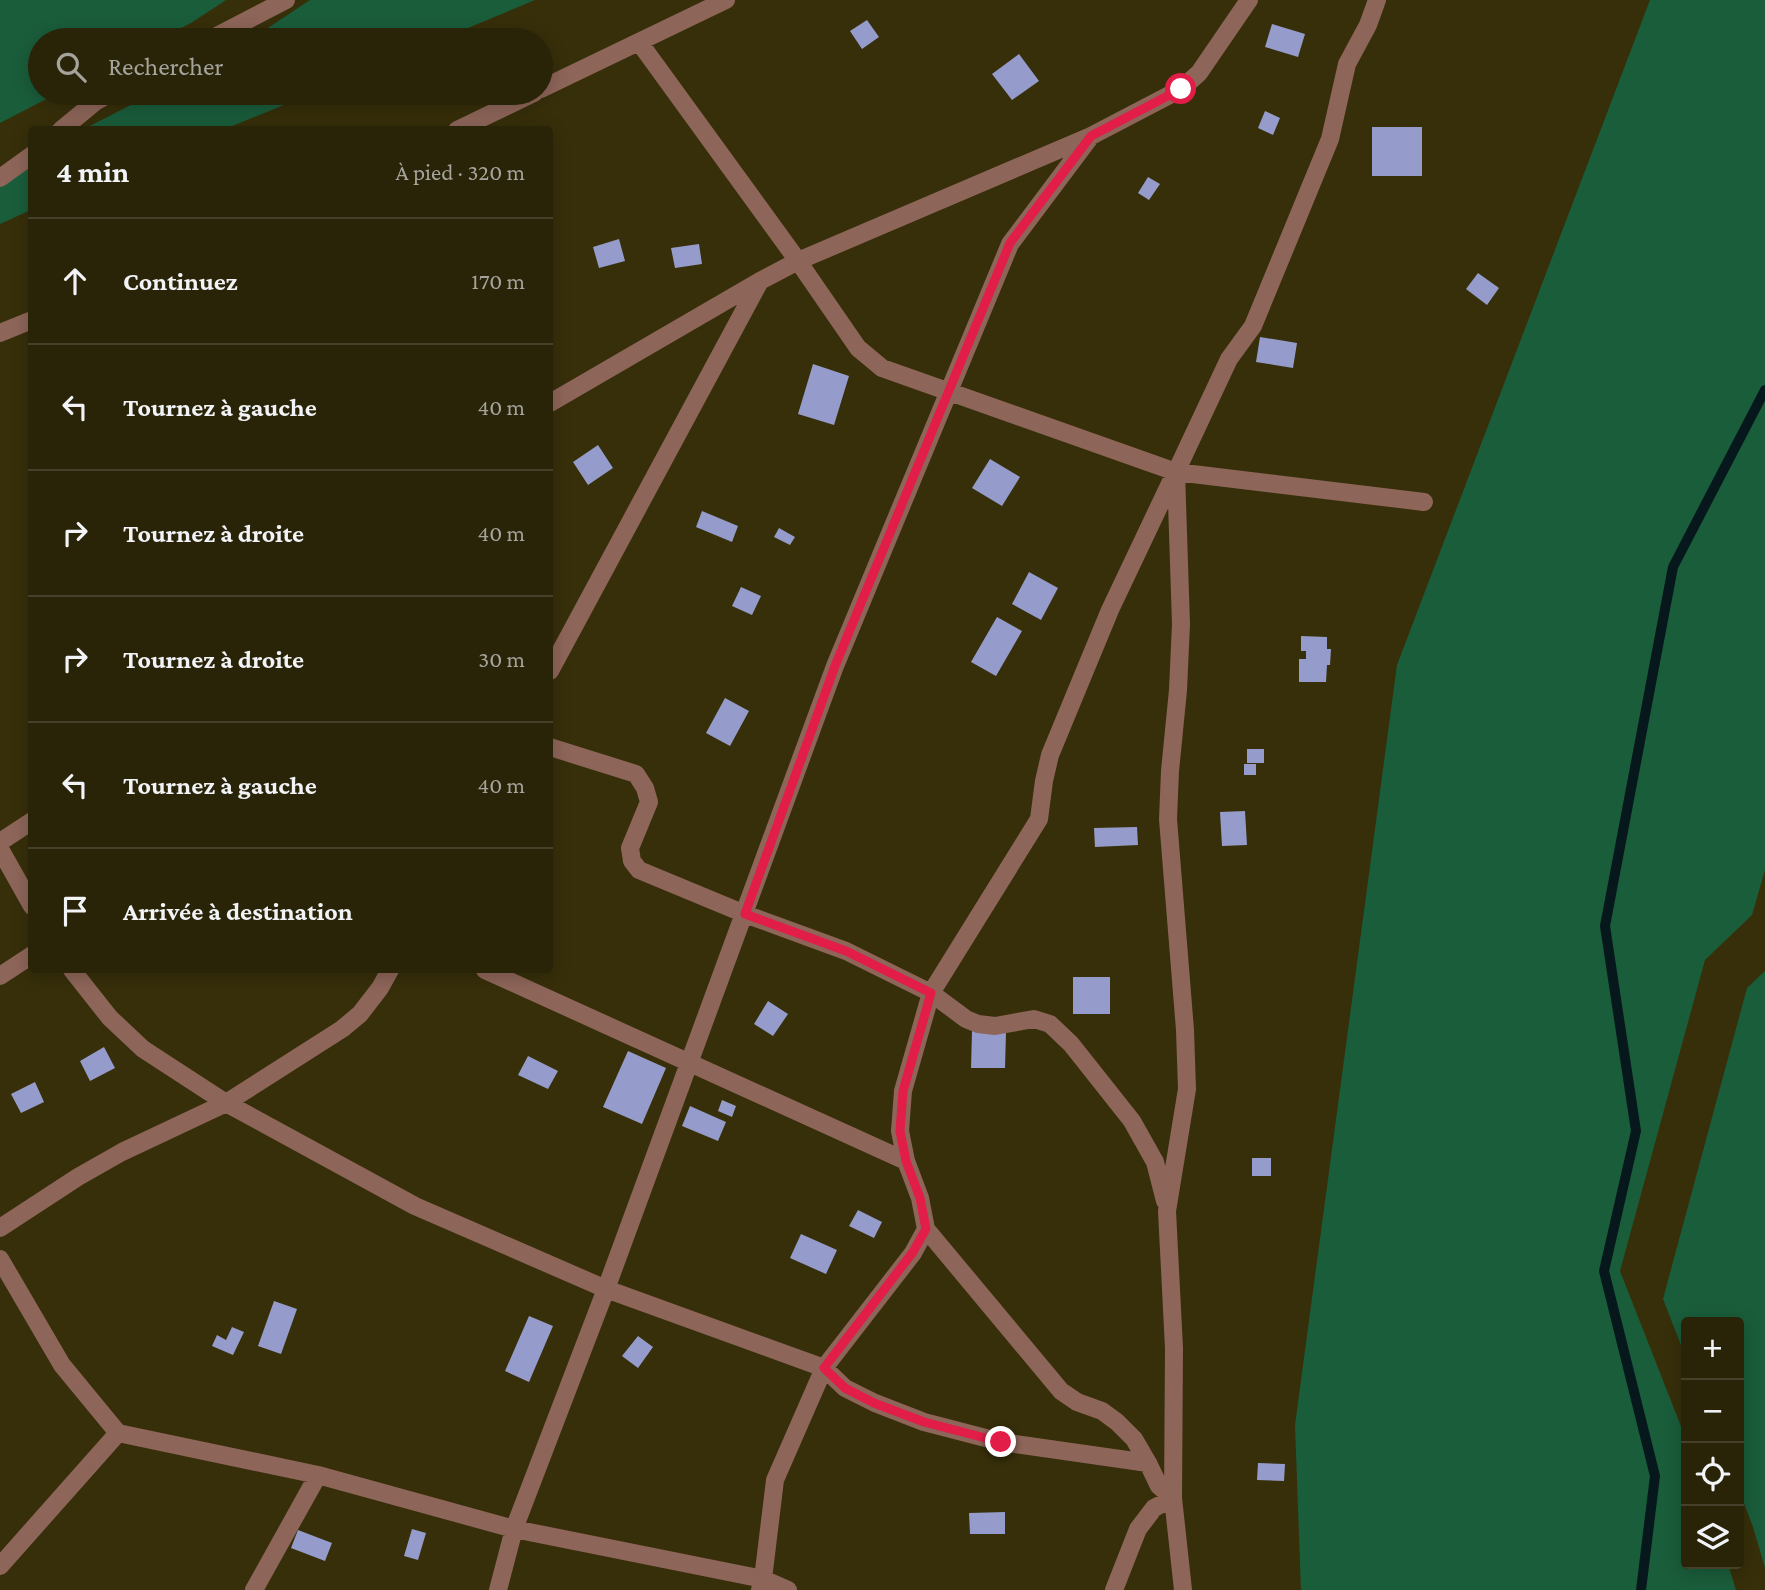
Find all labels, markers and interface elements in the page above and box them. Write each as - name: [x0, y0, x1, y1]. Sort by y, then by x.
- search box: [28, 28, 553, 105]
- icon: search: [52, 48, 90, 86]
- text: Rechercher: [108, 52, 224, 81]
- route start: [1165, 73, 1196, 104]
- text: 4 min: [56, 155, 129, 188]
- text: À pied · 320 m: [396, 159, 525, 185]
- icon: ahead: [56, 262, 94, 300]
- text: Continuez: [123, 267, 238, 296]
- text: 170 m: [471, 268, 525, 294]
- icon: left: [56, 388, 94, 426]
- text: Tournez à gauche: [123, 393, 317, 422]
- text: 40 m: [477, 394, 525, 420]
- icon: right: [56, 514, 94, 552]
- text: Tournez à droite: [123, 519, 304, 548]
- text: 40 m: [477, 520, 525, 546]
- icon: right: [56, 640, 94, 678]
- text: Tournez à droite: [123, 645, 304, 674]
- text: 30 m: [478, 646, 525, 672]
- icon: left: [56, 766, 94, 804]
- text: Tournez à gauche: [123, 771, 317, 800]
- text: 40 m: [477, 772, 525, 798]
- icon: arrive: [56, 892, 94, 930]
- text: Arrivée à destination: [123, 897, 353, 926]
- map controls: [1681, 1317, 1744, 1569]
- button: +: [1681, 1317, 1744, 1380]
- button: −: [1681, 1380, 1744, 1443]
- route end: [985, 1426, 1016, 1457]
- button: locate: [1681, 1443, 1744, 1506]
- button: layers: [1681, 1506, 1744, 1569]

